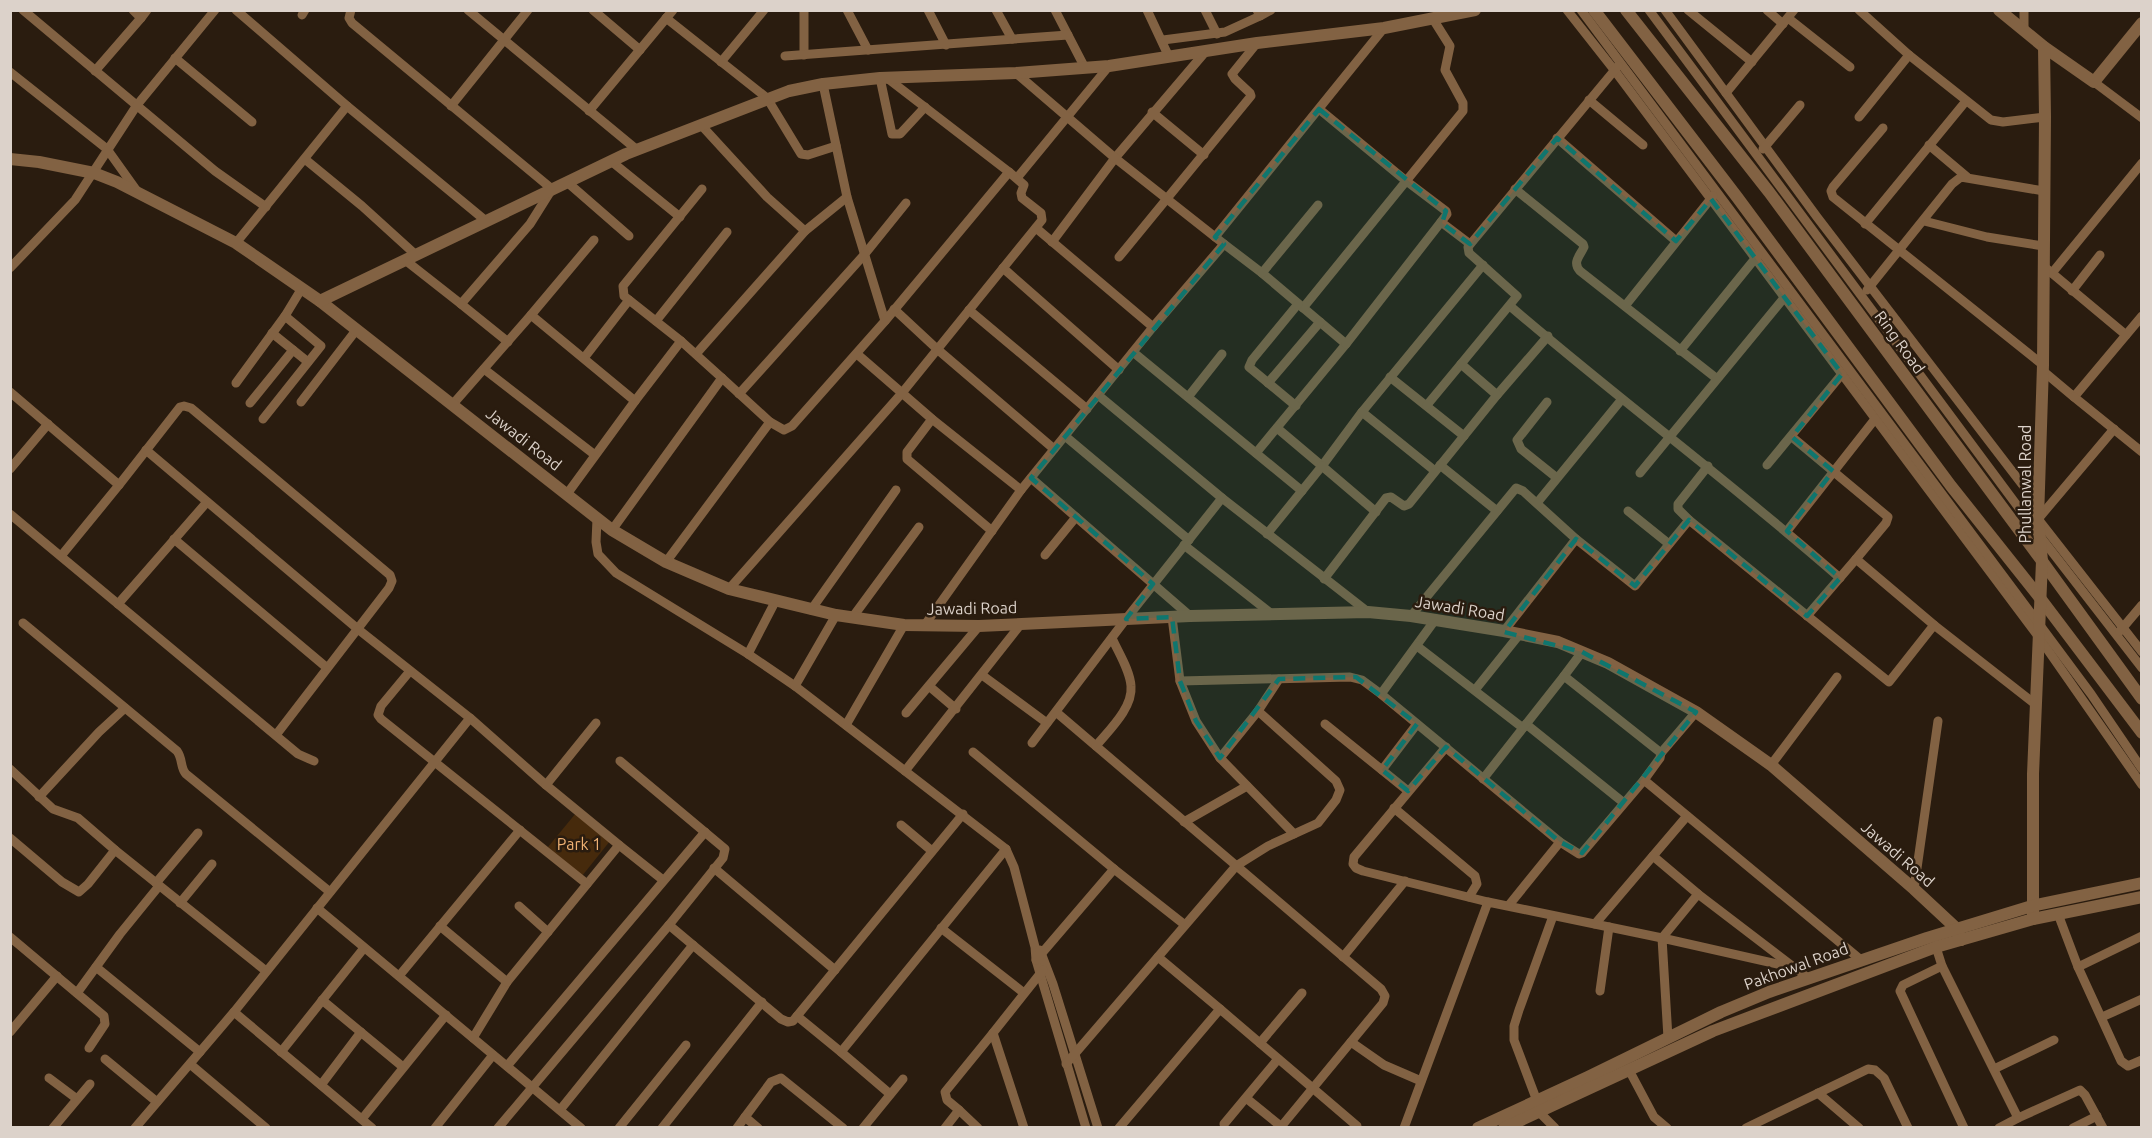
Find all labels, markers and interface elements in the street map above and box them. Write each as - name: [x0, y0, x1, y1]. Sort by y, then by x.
- street label: Ring Road: [1871, 307, 1929, 377]
- street label: Jawadi Road: [483, 404, 565, 474]
- street label: Phullanwal Road: [2016, 425, 2034, 543]
- street label: Jawadi Road: [1414, 592, 1506, 624]
- street label: Jawadi Road: [927, 598, 1017, 618]
- street label: Jawadi Road: [1858, 818, 1938, 890]
- park label: Park 1: [557, 835, 601, 853]
- street label: Pakhowal Road: [1741, 939, 1851, 993]

